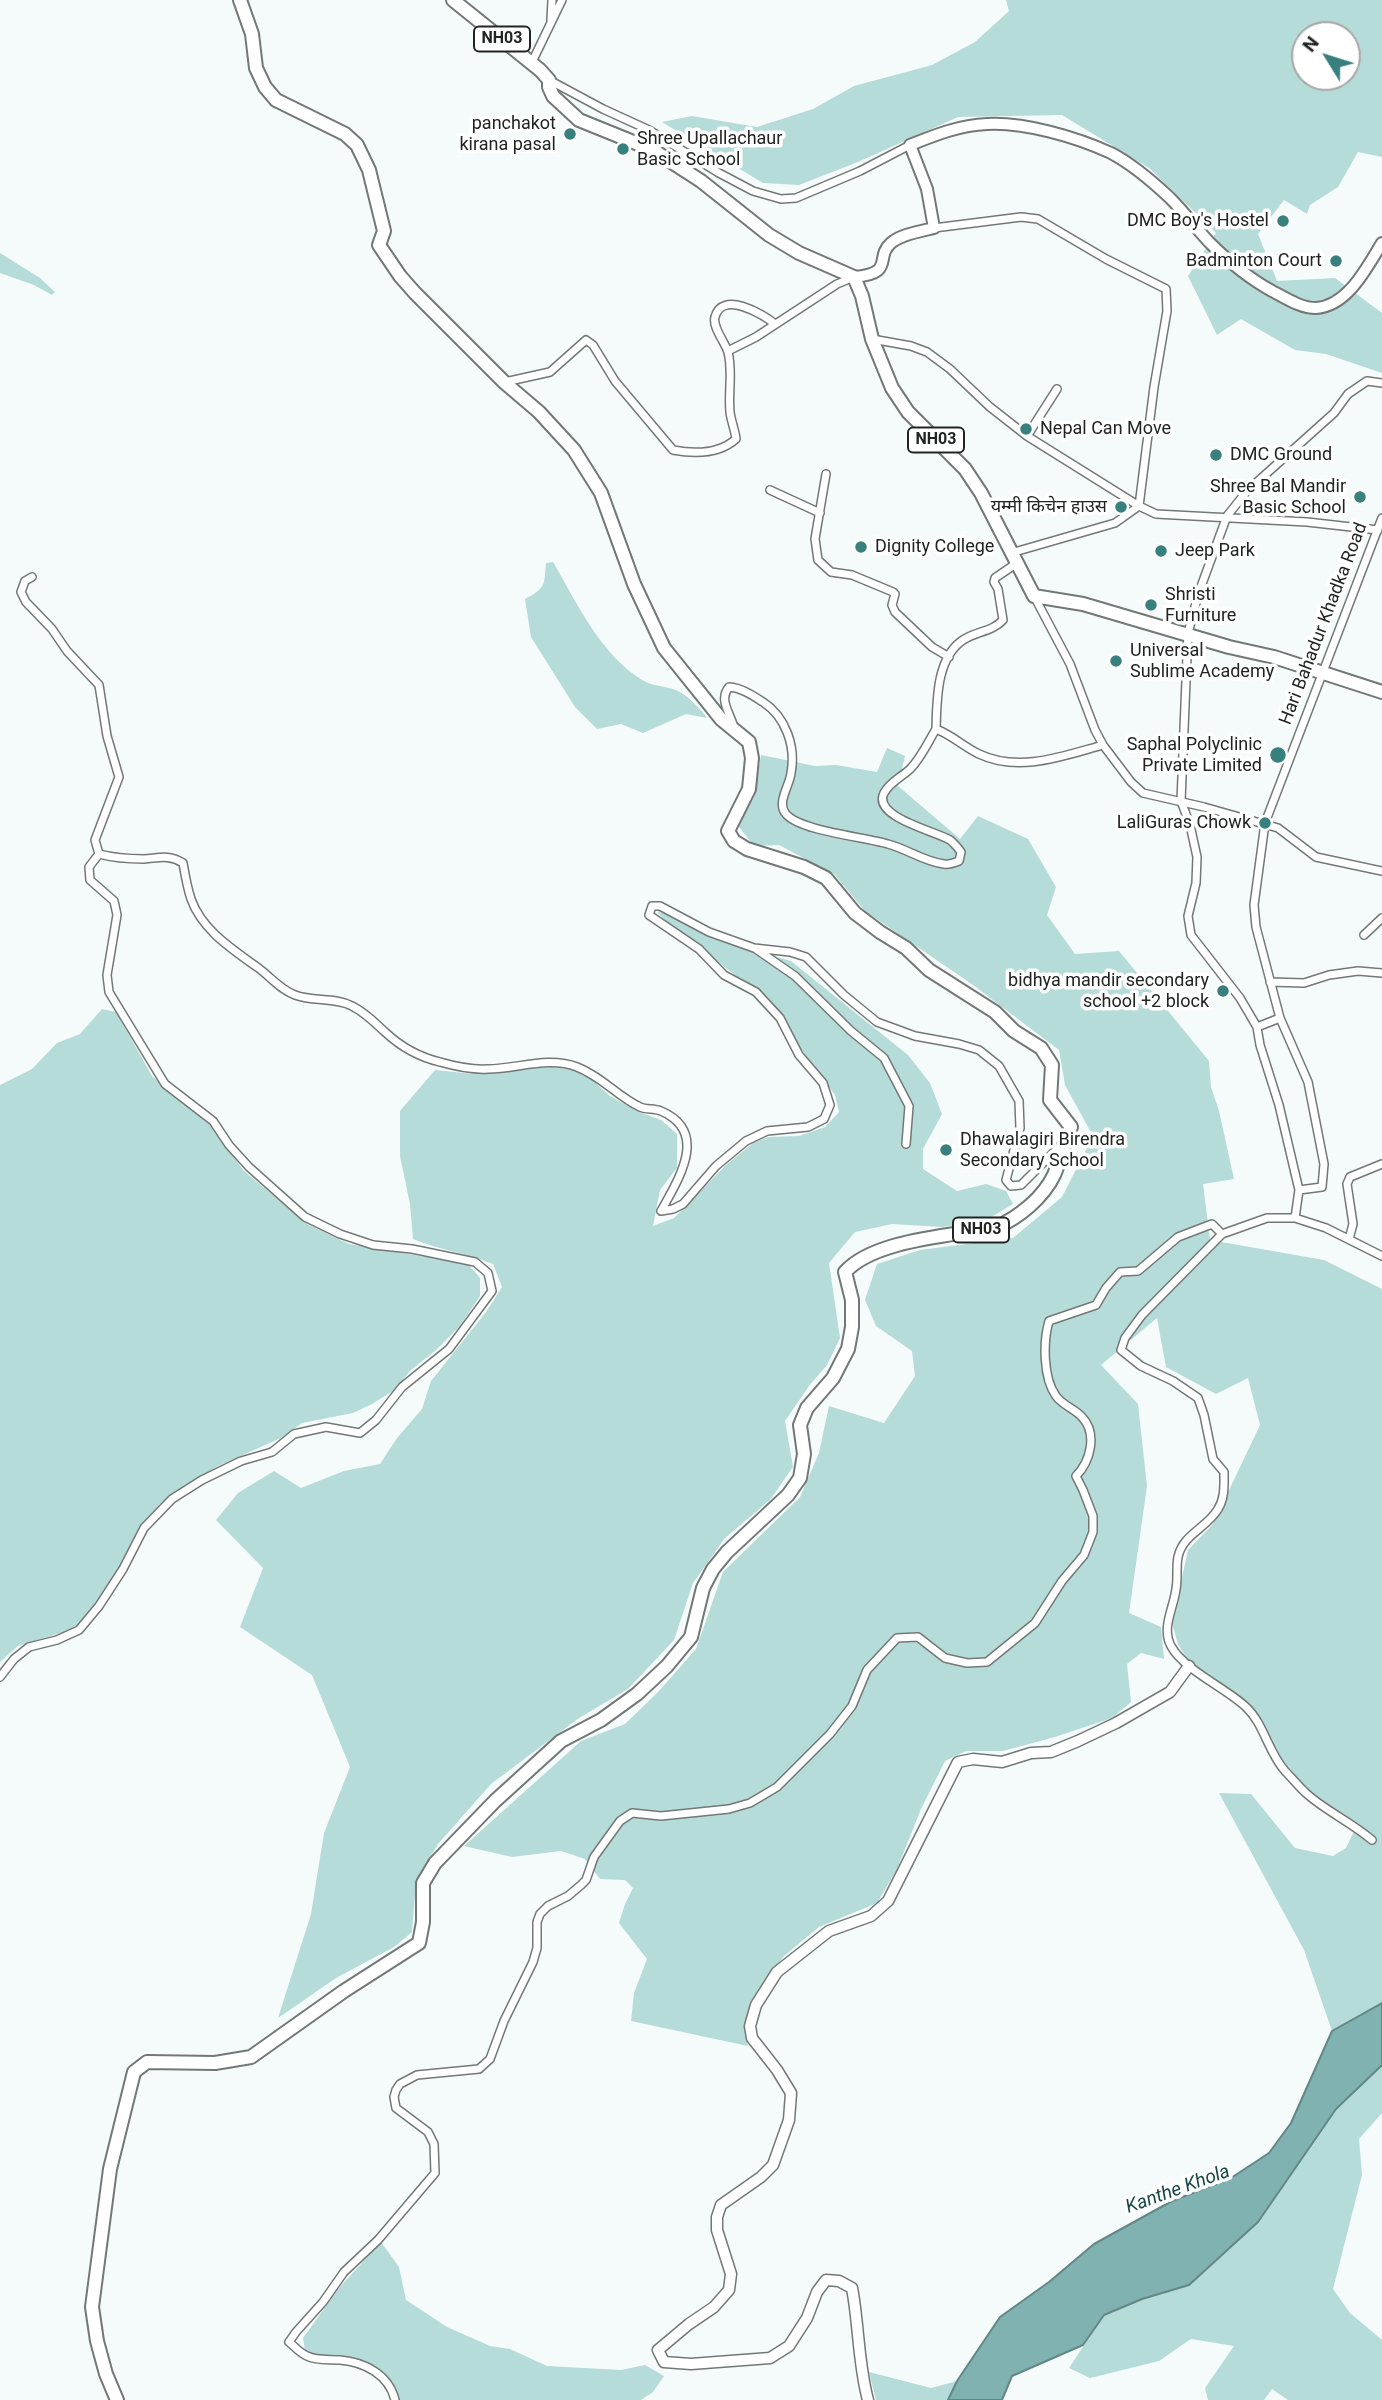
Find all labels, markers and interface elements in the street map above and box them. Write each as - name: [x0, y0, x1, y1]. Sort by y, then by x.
- north arrow: [1291, 21, 1361, 91]
- road number: NH03: [474, 26, 530, 52]
- text: N: [1297, 32, 1324, 56]
- place label: panchakot kirana pasal: [459, 113, 556, 156]
- marker: panchakot kirana pasal: [562, 126, 578, 142]
- place label: Shree Upallachaur Basic School: [637, 128, 782, 170]
- marker: Shree Upallachaur Basic School: [615, 141, 631, 157]
- place label: DMC Boy's Hostel: [1127, 210, 1269, 232]
- marker: DMC Boy's Hostel: [1275, 213, 1291, 229]
- place label: Badminton Court: [1186, 250, 1322, 272]
- marker: Badminton Court: [1328, 253, 1344, 269]
- place label: Nepal Can Move: [1040, 418, 1171, 440]
- marker: Nepal Can Move: [1018, 421, 1034, 437]
- road number: NH03: [908, 428, 964, 452]
- place label: DMC Ground: [1230, 444, 1332, 466]
- marker: DMC Ground: [1208, 447, 1224, 463]
- place label: Shree Bal Mandir Basic School: [1210, 476, 1346, 518]
- marker: Shree Bal Mandir Basic School: [1352, 489, 1368, 505]
- place label: यम्मी किचेन हाउस: [991, 496, 1107, 518]
- marker: यम्मी किचेन हाउस: [1113, 499, 1129, 515]
- street label: Hari Bahadur Khadka Road: [1275, 520, 1373, 728]
- place label: Dignity College: [875, 536, 994, 558]
- marker: Dignity College: [853, 539, 869, 555]
- place label: Jeep Park: [1175, 540, 1255, 562]
- marker: Jeep Park: [1153, 543, 1169, 559]
- place label: Shristi Furniture: [1165, 584, 1236, 626]
- marker: Shristi Furniture: [1143, 597, 1159, 613]
- place label: Universal Sublime Academy: [1130, 640, 1274, 682]
- marker: Universal Sublime Academy: [1108, 653, 1124, 669]
- place label: Saphal Polyclinic Private Limited: [1127, 734, 1262, 776]
- marker: Saphal Polyclinic Private Limited: [1268, 745, 1288, 765]
- place label: LaliGuras Chowk: [1117, 812, 1251, 834]
- marker: LaliGuras Chowk: [1257, 815, 1273, 831]
- place label: bidhya mandir secondary school +2 block: [1008, 970, 1209, 1012]
- marker: bidhya mandir secondary school +2 block: [1215, 983, 1231, 999]
- place label: Dhawalagiri Birendra Secondary School: [960, 1129, 1125, 1172]
- marker: Dhawalagiri Birendra Secondary School: [938, 1142, 954, 1158]
- road number: NH03: [953, 1218, 1009, 1242]
- water label: Kanthe Khola: [1123, 2161, 1233, 2219]

